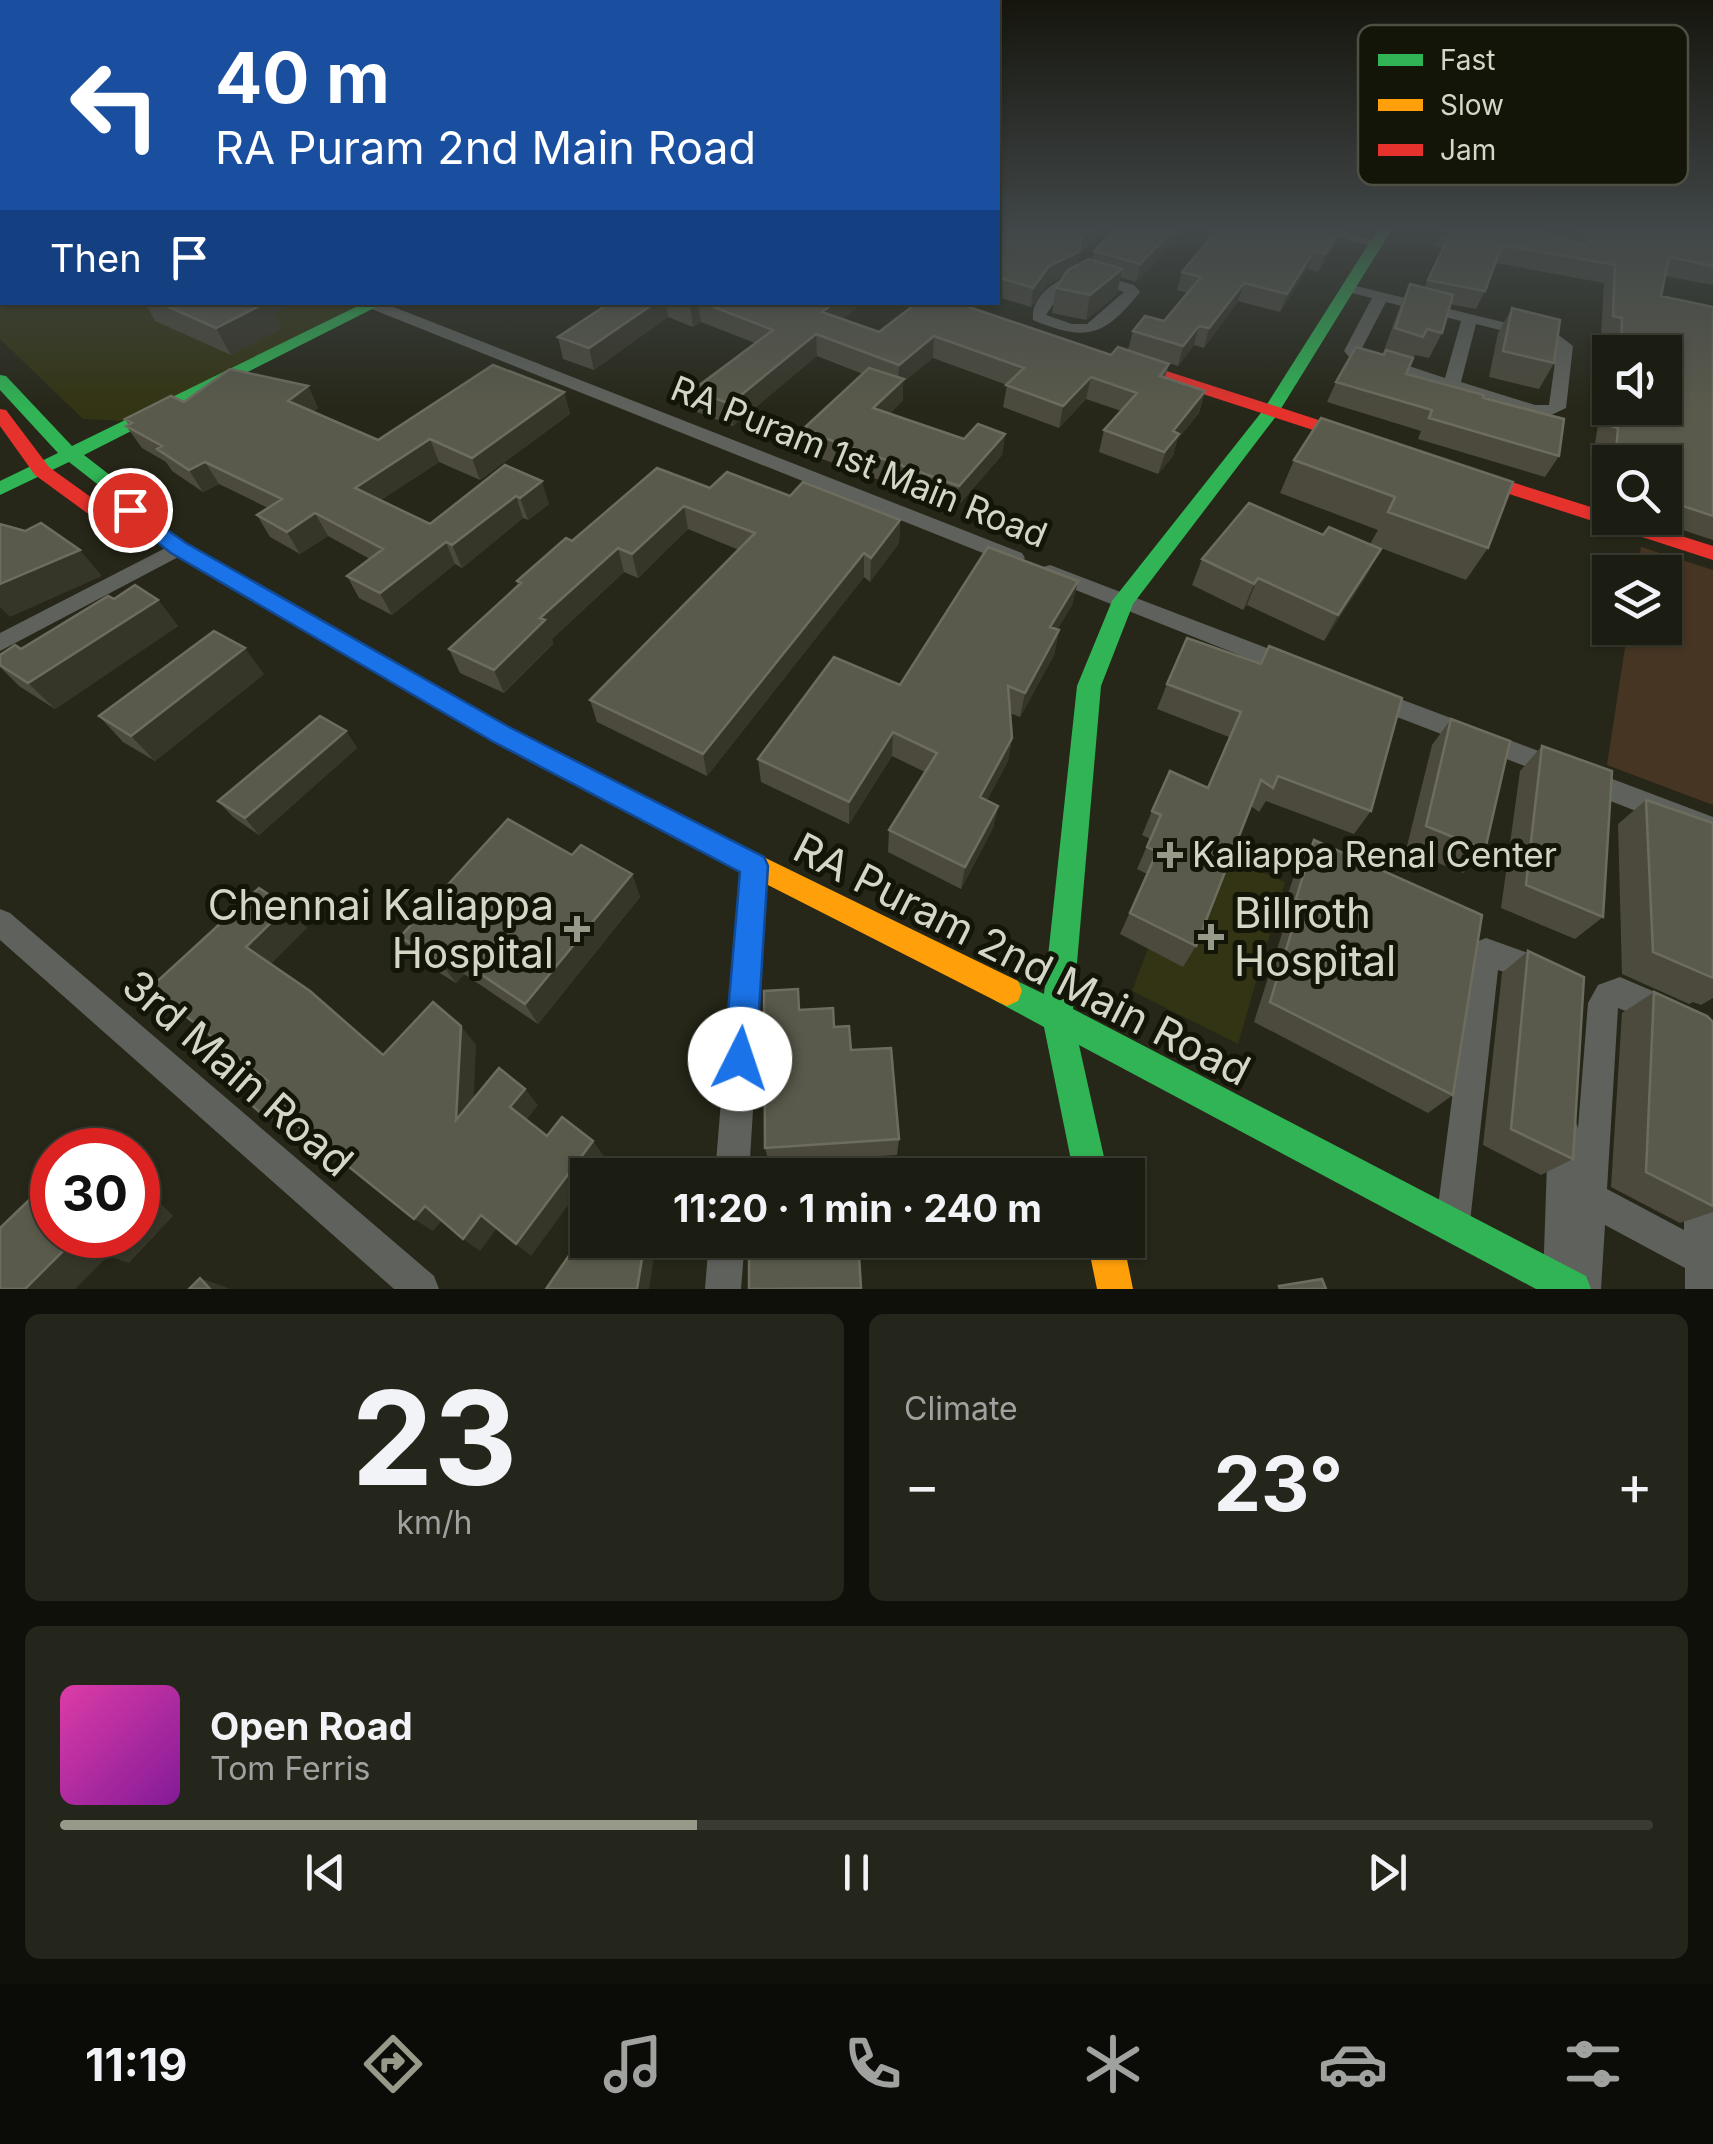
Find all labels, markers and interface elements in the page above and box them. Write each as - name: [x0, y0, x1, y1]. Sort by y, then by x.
- legend: [1358, 25, 1688, 185]
- text: 40 m: [215, 35, 390, 120]
- icon: left: [50, 40, 180, 170]
- text: Fast: [1440, 43, 1496, 77]
- text: Slow: [1440, 88, 1504, 122]
- text: RA Puram 2nd Main Road: [215, 120, 756, 175]
- text: Jam: [1440, 133, 1496, 167]
- icon: arrive: [162, 230, 217, 285]
- text: Then: [50, 235, 142, 281]
- map controls: [1592, 335, 1682, 645]
- button: sound: [1592, 335, 1682, 425]
- street label: RA Puram 1st Main Road: [665, 366, 1053, 556]
- button: search: [1592, 445, 1682, 535]
- pin: [88, 468, 173, 553]
- icon: arrive: [103, 483, 158, 538]
- button: layers: [1592, 555, 1682, 645]
- street label: RA Puram 2nd Main Road: [786, 821, 1259, 1096]
- place label: Kaliappa Renal Center: [1192, 833, 1557, 875]
- marker: Kaliappa Renal Center: [1157, 842, 1183, 868]
- place label: Chennai Kaliappa Hospital: [208, 879, 554, 978]
- place label: Billroth Hospital: [1234, 887, 1396, 986]
- marker: Chennai Kaliappa Hospital: [564, 916, 590, 942]
- marker: Billroth Hospital: [1198, 924, 1224, 950]
- street label: 3rd Main Road: [113, 959, 364, 1186]
- position arrow: [688, 1007, 792, 1111]
- speed limit sign: 30: [30, 1128, 160, 1258]
- text: 11:20 · 1 min · 240 m: [673, 1185, 1042, 1231]
- text: 23: [352, 1359, 517, 1516]
- text: Climate: [904, 1389, 1018, 1428]
- text: 23°: [1214, 1438, 1343, 1529]
- text: −: [904, 1452, 940, 1518]
- text: +: [1617, 1452, 1653, 1518]
- text: km/h: [396, 1503, 473, 1542]
- text: Open Road: [210, 1703, 413, 1749]
- text: Tom Ferris: [210, 1749, 370, 1788]
- icon: previous: [298, 1845, 353, 1900]
- icon: pause: [829, 1845, 884, 1900]
- icon: next: [1360, 1845, 1415, 1900]
- icon: directions: [358, 2029, 428, 2099]
- icon: music: [598, 2029, 668, 2099]
- icon: phone: [838, 2029, 908, 2099]
- icon: climate: [1078, 2029, 1148, 2099]
- icon: car: [1318, 2029, 1388, 2099]
- icon: filters: [1558, 2029, 1628, 2099]
- text: 11:19: [85, 2037, 188, 2092]

